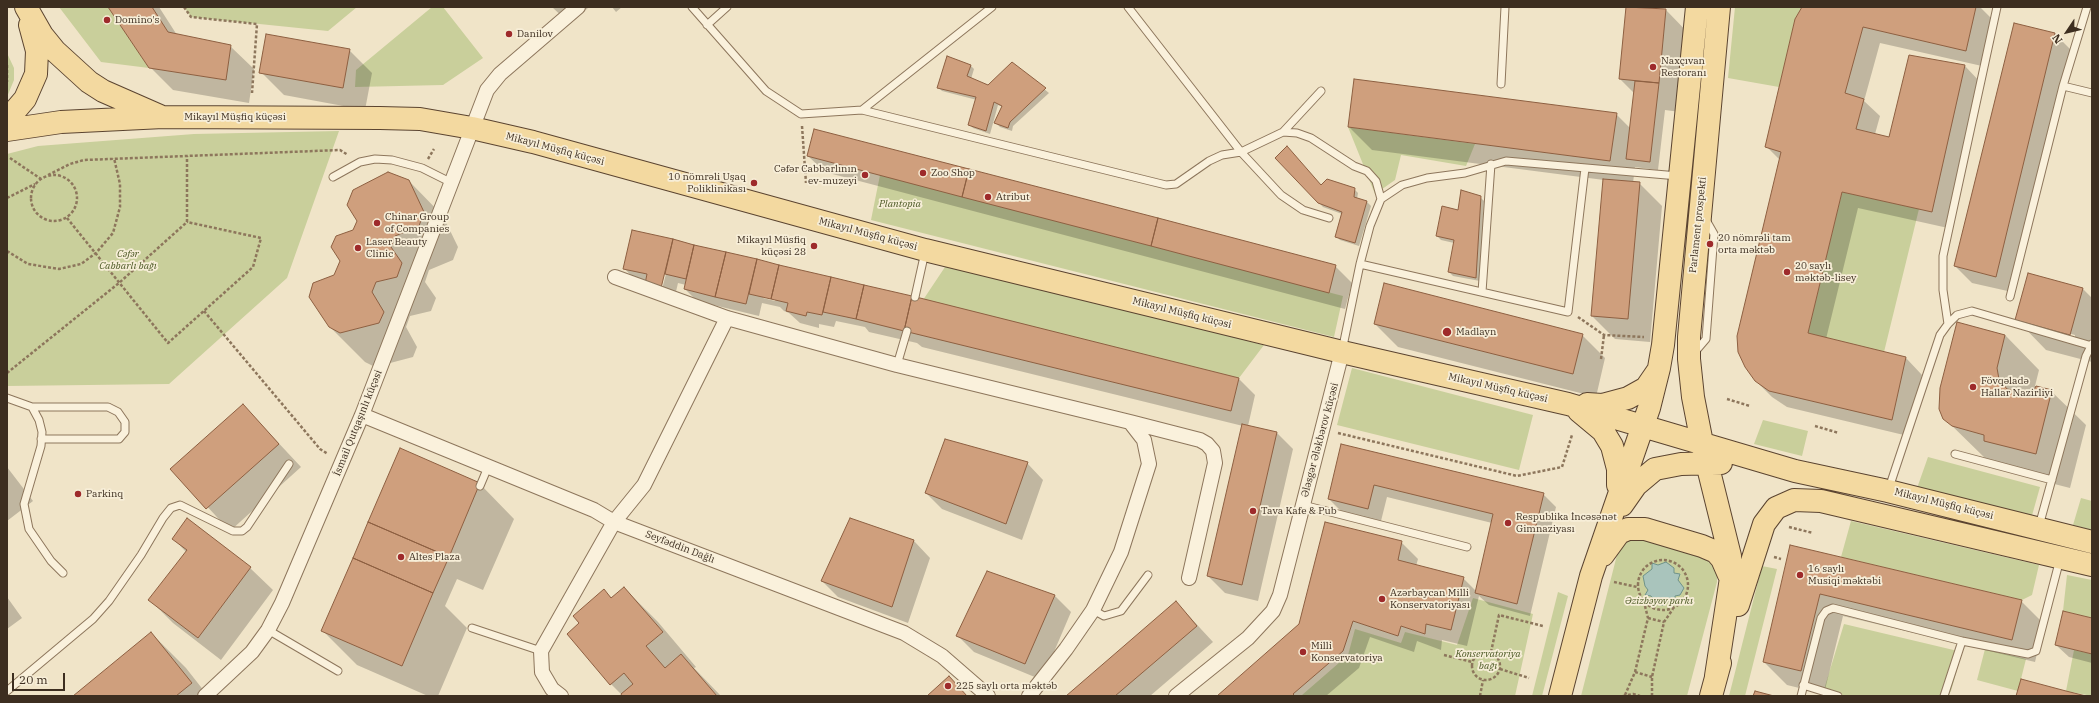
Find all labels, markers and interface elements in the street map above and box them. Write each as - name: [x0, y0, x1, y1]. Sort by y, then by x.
- north arrow: [2047, 12, 2087, 52]
- place label: Domino's: [115, 14, 159, 26]
- marker: Domino's: [102, 15, 112, 25]
- place label: Danilov: [517, 28, 553, 40]
- marker: Danilov: [504, 29, 514, 39]
- text: N: [2049, 31, 2065, 46]
- place label: Naxçıvan Restoranı: [1661, 55, 1706, 78]
- marker: Naxçıvan Restoranı: [1648, 62, 1658, 72]
- street label: Mikayıl Müşfiq küçəsi: [184, 111, 286, 123]
- street label: Mikayıl Müşfiq küçəsi: [504, 130, 606, 168]
- place label: Cəfər Cabbarlının ev-muzeyi: [774, 163, 857, 186]
- place label: Zoo Shop: [931, 167, 975, 179]
- marker: Zoo Shop: [918, 168, 928, 178]
- marker: Cəfər Cabbarlının ev-muzeyi: [860, 170, 870, 180]
- place label: 10 nömrəli Uşaq Poliklinikası: [668, 171, 746, 194]
- street label: Parlament prospekti: [1687, 176, 1709, 274]
- marker: 10 nömrəli Uşaq Poliklinikası: [749, 178, 759, 188]
- place label: Atribut: [996, 191, 1030, 203]
- marker: Atribut: [983, 192, 993, 202]
- park label: Plantopia: [879, 198, 921, 210]
- place label: Chinar Group of Companies: [385, 211, 449, 234]
- street label: Mikayıl Müşfiq küçəsi: [817, 215, 919, 253]
- marker: Chinar Group of Companies: [372, 218, 382, 228]
- place label: 20 nömrəli tam orta məktəb: [1718, 232, 1791, 256]
- place label: Mikayıl Müsfiq küçəsi 28: [737, 234, 806, 258]
- place label: Laser Beauty Clinic: [366, 236, 427, 260]
- marker: 20 nömrəli tam orta məktəb: [1705, 239, 1715, 249]
- marker: Mikayıl Müsfiq küçəsi 28: [809, 241, 819, 251]
- marker: Laser Beauty Clinic: [353, 243, 363, 253]
- park label: Cəfər Cabbarlı bağı: [99, 248, 157, 272]
- place label: 20 saylı məktəb-lisey: [1795, 260, 1856, 284]
- marker: 20 saylı məktəb-lisey: [1782, 267, 1792, 277]
- street label: Mikayıl Müşfiq küçəsi: [1131, 295, 1233, 331]
- marker: Madlayn: [1441, 326, 1453, 338]
- place label: Madlayn: [1456, 326, 1496, 338]
- street label: İsmail Qutqaşınlı küçəsi: [331, 368, 385, 478]
- street label: Mikayıl Müşfiq küçəsi: [1447, 371, 1549, 405]
- place label: Fövqəladə Hallar Nazirliyi: [1981, 375, 2053, 398]
- street label: Ələsgər Ələkbərov küçəsi: [1299, 381, 1341, 499]
- marker: Fövqəladə Hallar Nazirliyi: [1968, 382, 1978, 392]
- street label: Mikayıl Müşfiq küçəsi: [1893, 486, 1995, 522]
- place label: Parkinq: [86, 488, 123, 500]
- marker: Parkinq: [73, 489, 83, 499]
- place label: Tava Kafe & Pub: [1261, 505, 1337, 517]
- marker: Tava Kafe & Pub: [1248, 506, 1258, 516]
- place label: Respublika İncəsənət Gimnaziyası: [1516, 511, 1617, 534]
- marker: Respublika İncəsənət Gimnaziyası: [1503, 518, 1513, 528]
- street label: Seyfəddin Dağlı: [644, 528, 716, 566]
- place label: Altes Plaza: [409, 551, 460, 563]
- marker: Altes Plaza: [396, 552, 406, 562]
- place label: 16 saylı Musiqi məktəbi: [1808, 563, 1881, 586]
- marker: 16 saylı Musiqi məktəbi: [1795, 570, 1805, 580]
- place label: Azərbaycan Milli Konservatoriyası: [1390, 587, 1470, 610]
- marker: Azərbaycan Milli Konservatoriyası: [1377, 594, 1387, 604]
- park label: Əzizbəyov parkı: [1625, 595, 1693, 607]
- place label: Milli Konservatoriya: [1311, 640, 1383, 664]
- marker: Milli Konservatoriya: [1298, 647, 1308, 657]
- park label: Konservatoriya bağı: [1455, 648, 1521, 672]
- scale bar: [14, 665, 67, 691]
- text: 20 m: [19, 672, 48, 687]
- place label: 225 saylı orta məktəb: [956, 680, 1057, 692]
- marker: 225 saylı orta məktəb: [943, 681, 953, 691]

